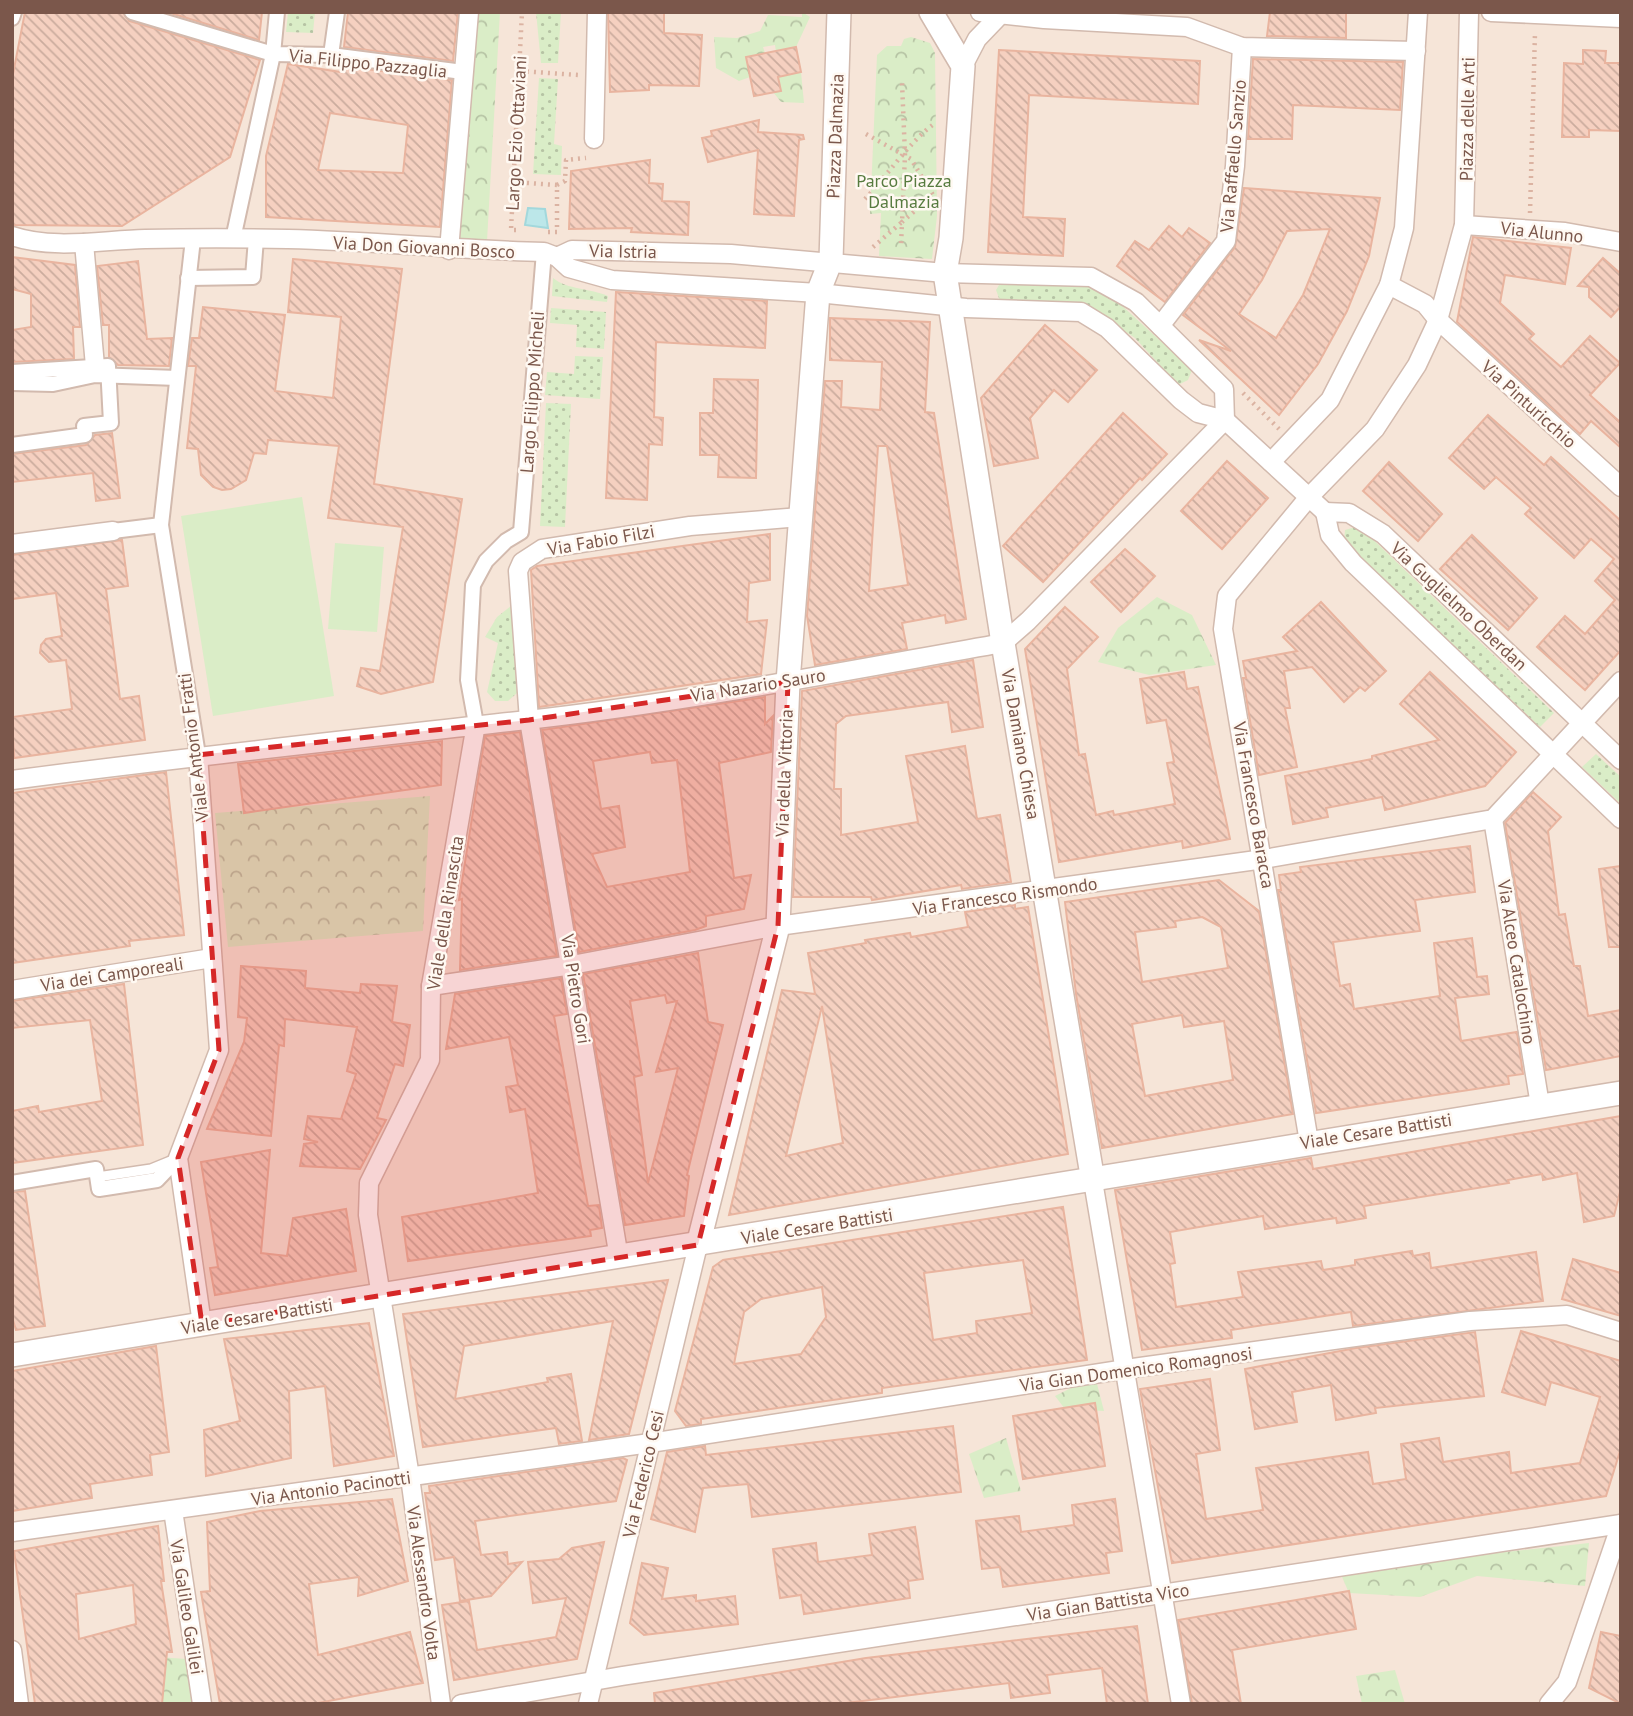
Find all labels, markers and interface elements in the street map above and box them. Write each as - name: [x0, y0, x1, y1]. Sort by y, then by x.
- street label: Via Filippo Pazzaglia: [287, 43, 448, 83]
- street label: Largo Ezio Ottaviani: [500, 55, 532, 211]
- street label: Piazza delle Arti: [1454, 57, 1480, 181]
- street label: Piazza Dalmazia: [821, 73, 849, 199]
- street label: Via Raffaello Sanzio: [1215, 78, 1251, 235]
- park label: Parco Piazza Dalmazia: [856, 169, 952, 213]
- street label: Via Alunno: [1499, 216, 1584, 248]
- street label: Via Don Giovanni Bosco: [331, 231, 516, 263]
- street label: Via Istria: [588, 239, 657, 263]
- street label: Largo Filippo Micheli: [515, 310, 549, 474]
- street label: Via Pinturicchio: [1476, 355, 1581, 453]
- street label: Via Fabio Filzi: [545, 519, 656, 561]
- street label: Via Guglielmo Oberdan: [1385, 536, 1532, 675]
- street label: Via Nazario Sauro: [688, 663, 827, 707]
- street label: Via Damiano Chiesa: [996, 666, 1046, 821]
- street label: Viale Antonio Fratti: [173, 672, 214, 823]
- street label: Via della Vittoria: [770, 709, 798, 838]
- street label: Via Francesco Baracca: [1228, 719, 1280, 890]
- street label: Viale della Rinascita: [421, 834, 469, 993]
- street label: Via Francesco Rismondo: [910, 872, 1099, 920]
- street label: Via Alceo Catalochino: [1492, 877, 1541, 1046]
- street label: Via Pietro Gori: [556, 931, 596, 1046]
- street label: Via dei Camporeali: [38, 951, 185, 997]
- street label: Viale Cesare Battisti: [1297, 1108, 1454, 1155]
- street label: Viale Cesare Battisti: [738, 1203, 895, 1250]
- street label: Viale Cesare Battisti: [178, 1293, 335, 1340]
- street label: Via Gian Domenico Romagnosi: [1017, 1341, 1254, 1397]
- street label: Via Federico Cesi: [617, 1408, 669, 1541]
- street label: Via Antonio Pacinotti: [249, 1465, 412, 1511]
- street label: Via Alessandro Volta: [402, 1503, 446, 1662]
- street label: Via Galileo Galilei: [165, 1537, 209, 1676]
- street label: Via Gian Battista Vico: [1024, 1578, 1191, 1626]

